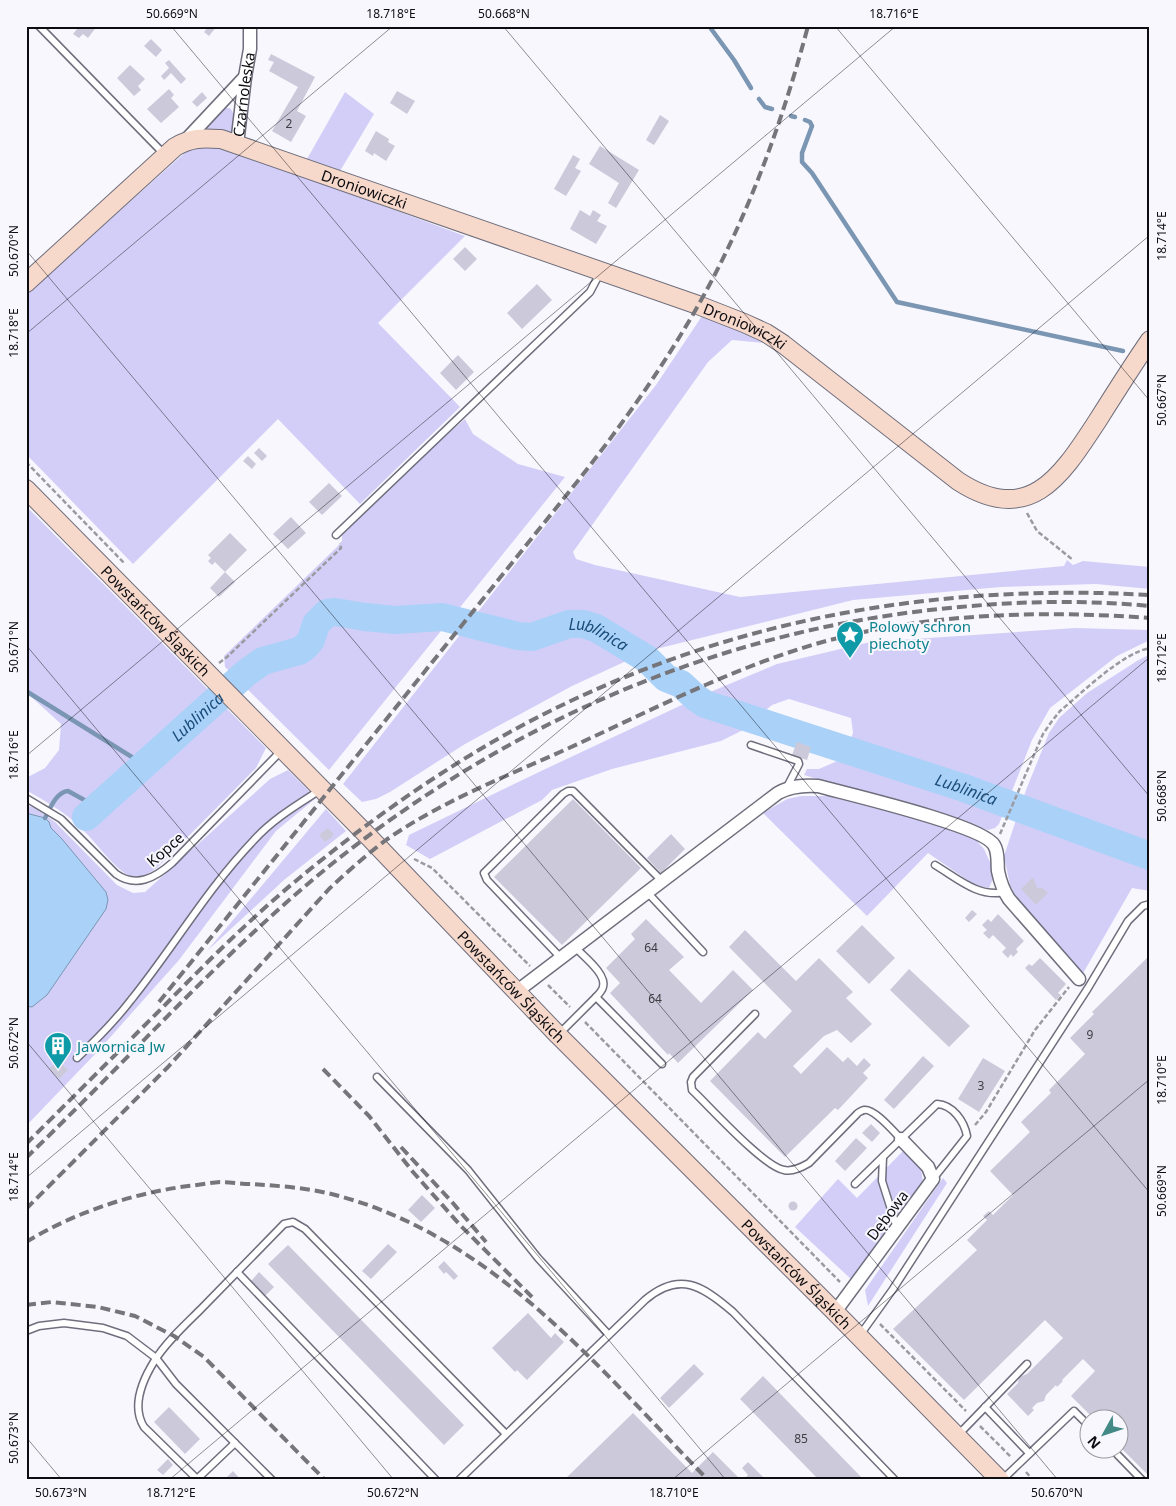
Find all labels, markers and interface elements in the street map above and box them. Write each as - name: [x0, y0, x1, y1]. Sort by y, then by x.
- text: 50.669°N: [146, 5, 198, 22]
- text: 18.718°E: [366, 5, 416, 22]
- text: 50.668°N: [478, 5, 530, 22]
- text: 18.716°E: [869, 5, 919, 22]
- street label: Czarnoleska: [228, 50, 259, 138]
- house number: 2: [286, 115, 293, 132]
- street label: Droniowiczki: [319, 165, 410, 213]
- text: 18.714°E: [1153, 211, 1170, 261]
- text: 50.670°N: [5, 225, 22, 277]
- street label: Droniowiczki: [701, 298, 791, 354]
- text: 18.718°E: [5, 308, 22, 358]
- text: 50.667°N: [1153, 374, 1170, 426]
- street label: Powstańców Śląskich: [97, 561, 215, 680]
- water label: Lublinica: [568, 613, 632, 656]
- place label: Polowy schron piechoty: [869, 616, 971, 653]
- place icon: Polowy schron piechoty: [835, 620, 865, 659]
- text: 50.671°N: [5, 621, 22, 673]
- text: 18.712°E: [1153, 633, 1170, 683]
- water label: Lublinica: [166, 687, 229, 746]
- text: 18.716°E: [5, 730, 22, 780]
- water label: Lublinica: [933, 768, 1000, 810]
- text: 50.668°N: [1153, 770, 1170, 822]
- street label: Kopce: [142, 827, 188, 871]
- street label: Powstańców Śląskich: [453, 926, 570, 1047]
- house number: 64: [644, 939, 658, 956]
- house number: 64: [648, 990, 662, 1007]
- text: 50.672°N: [5, 1017, 22, 1069]
- house number: 9: [1087, 1026, 1094, 1043]
- building icon: Jawornica Jw: [43, 1031, 73, 1070]
- place label: Jawornica Jw: [75, 1036, 165, 1056]
- text: 18.710°E: [1153, 1055, 1170, 1105]
- house number: 3: [978, 1077, 985, 1094]
- text: 18.714°E: [5, 1152, 22, 1202]
- text: 50.669°N: [1153, 1165, 1170, 1217]
- street label: Dębowa: [862, 1186, 912, 1244]
- street label: Powstańców Śląskich: [737, 1214, 856, 1333]
- north arrow: [1078, 1408, 1128, 1458]
- text: 50.673°N: [5, 1412, 22, 1464]
- house number: 85: [794, 1430, 808, 1447]
- text: N: [1083, 1432, 1105, 1453]
- text: 50.673°N: [35, 1484, 87, 1501]
- text: 18.712°E: [146, 1484, 196, 1501]
- text: 50.672°N: [367, 1484, 419, 1501]
- text: 18.710°E: [649, 1484, 699, 1501]
- text: 50.670°N: [1031, 1484, 1083, 1501]

